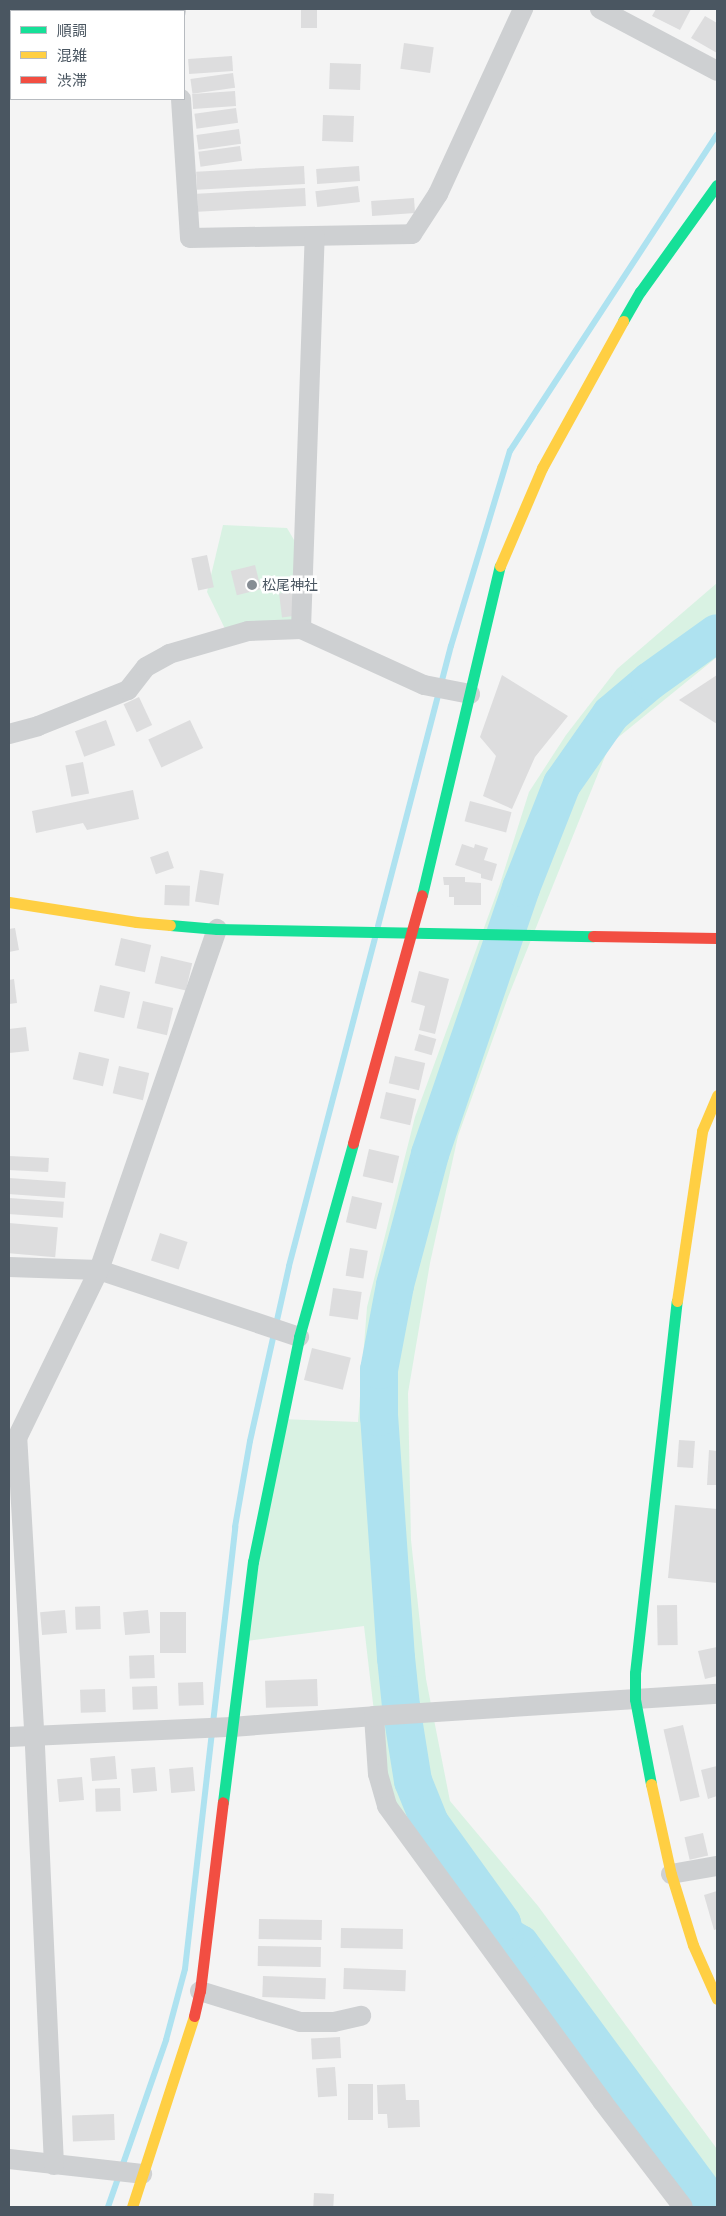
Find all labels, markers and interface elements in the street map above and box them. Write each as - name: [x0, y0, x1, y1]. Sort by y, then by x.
- legend: [10, 10, 185, 100]
- text: 順調: [57, 22, 87, 40]
- text: 混雑: [57, 47, 87, 65]
- text: 渋滞: [57, 72, 87, 90]
- place label: 松尾神社: [262, 577, 318, 593]
- marker: 松尾神社: [246, 579, 258, 591]

